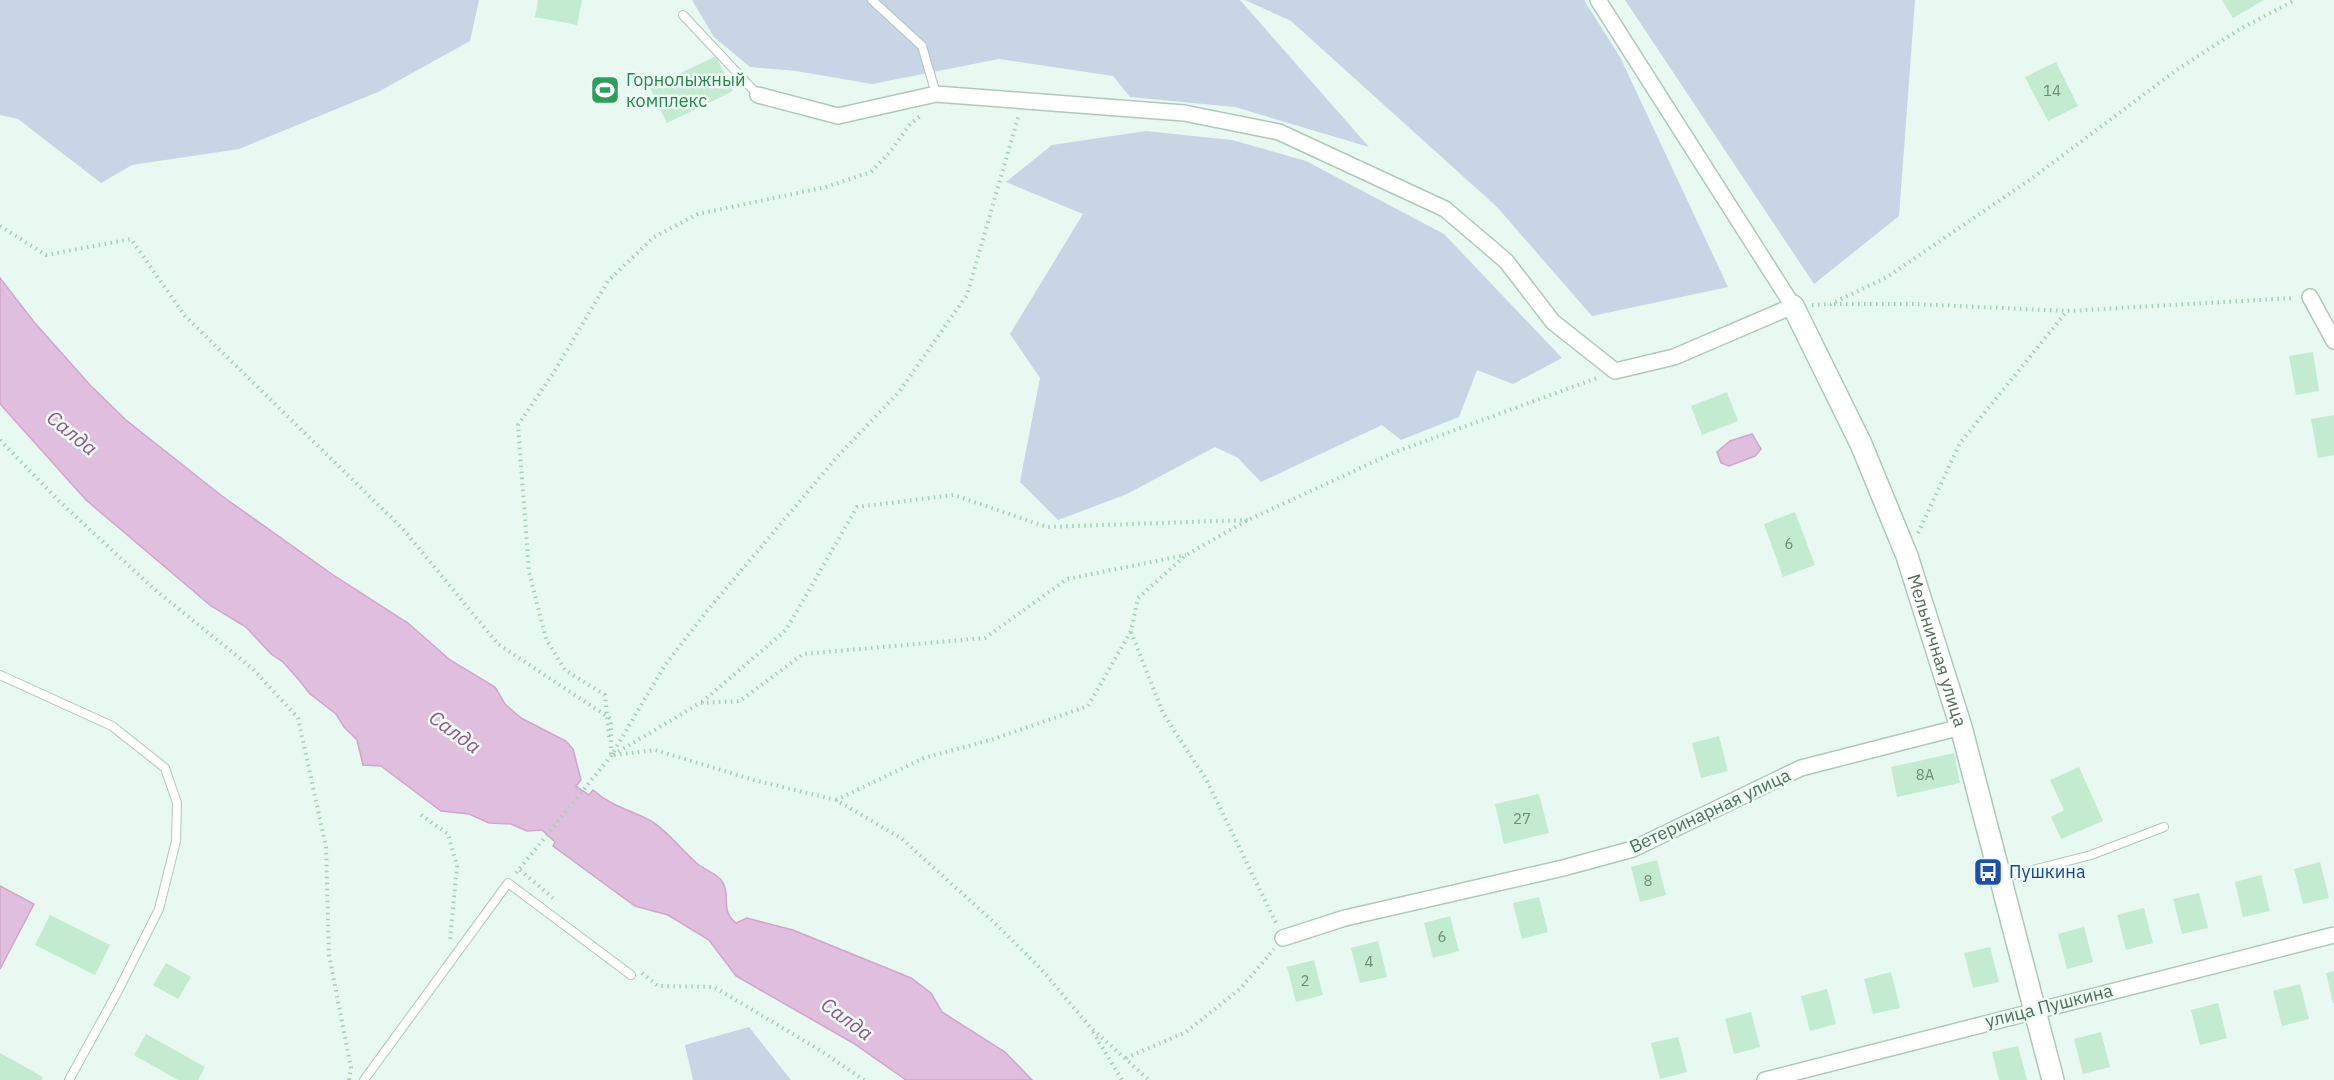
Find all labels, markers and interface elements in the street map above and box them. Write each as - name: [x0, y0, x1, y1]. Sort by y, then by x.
- place label: Горнолыжный комплекс: [626, 68, 746, 112]
- sports icon: Горнолыжный комплекс: [589, 74, 621, 106]
- house number: 14: [2043, 81, 2061, 100]
- water label: Салда: [41, 404, 103, 461]
- house number: 6: [1784, 534, 1794, 553]
- street label: Мельничная улица: [1902, 571, 1972, 730]
- water label: Салда: [424, 704, 487, 759]
- street label: Ветеринарная улица: [1626, 763, 1794, 858]
- house number: 8А: [1916, 765, 1935, 784]
- house number: 27: [1513, 809, 1531, 828]
- bus stop icon: Пушкина: [1972, 856, 2004, 888]
- place label: Пушкина: [2009, 860, 2086, 883]
- house number: 8: [1643, 871, 1653, 890]
- house number: 6: [1437, 927, 1447, 946]
- house number: 4: [1364, 952, 1374, 971]
- house number: 2: [1300, 971, 1310, 990]
- street label: улица Пушкина: [1983, 978, 2115, 1032]
- water label: Салда: [816, 991, 879, 1046]

